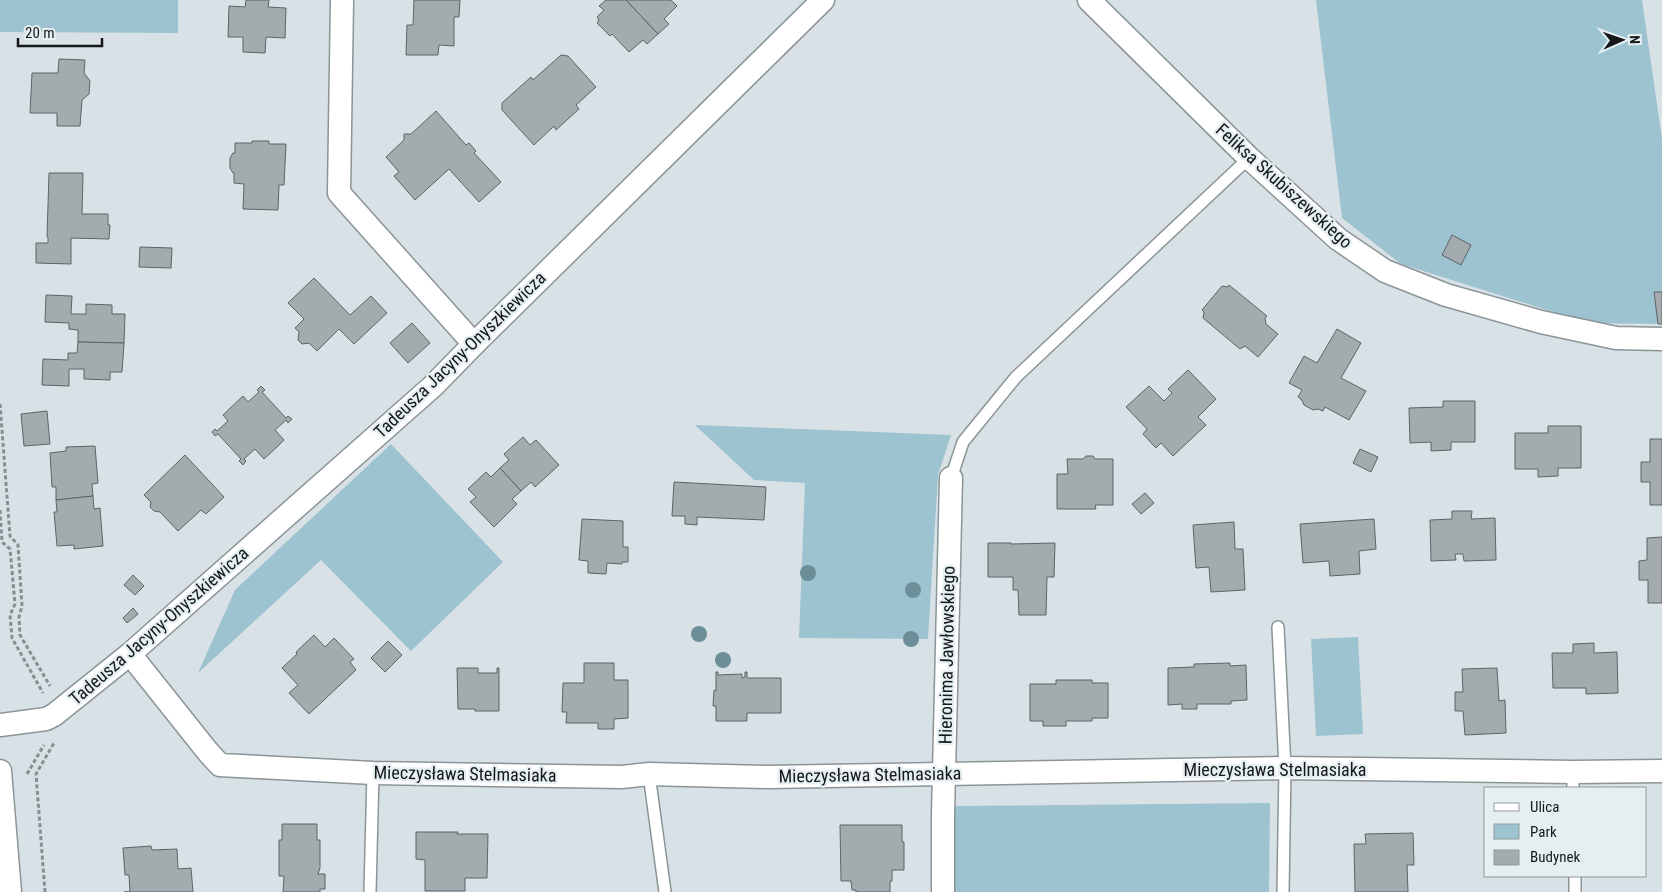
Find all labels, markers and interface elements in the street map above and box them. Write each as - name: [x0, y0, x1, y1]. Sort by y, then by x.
- scale bar: [18, 15, 101, 47]
- north arrow: [1597, 15, 1647, 65]
- text: 20 m: [25, 24, 55, 42]
- text: N: [1627, 35, 1643, 44]
- street label: Feliksa Skubiszewskiego: [1212, 119, 1357, 252]
- street label: Tadeusza Jacyny-Onyszkiewicza: [370, 267, 550, 442]
- street label: Tadeusza Jacyny-Onyszkiewicza: [65, 542, 252, 709]
- street label: Hieronima Jawłowskiego: [934, 566, 959, 744]
- street label: Mieczysława Stelmasiaka: [1184, 759, 1366, 780]
- street label: Mieczysława Stelmasiaka: [373, 761, 557, 786]
- street label: Mieczysława Stelmasiaka: [778, 762, 962, 787]
- legend: [1484, 787, 1647, 877]
- text: Ulica: [1530, 798, 1559, 816]
- text: Park: [1530, 823, 1557, 841]
- text: Budynek: [1530, 848, 1580, 866]

